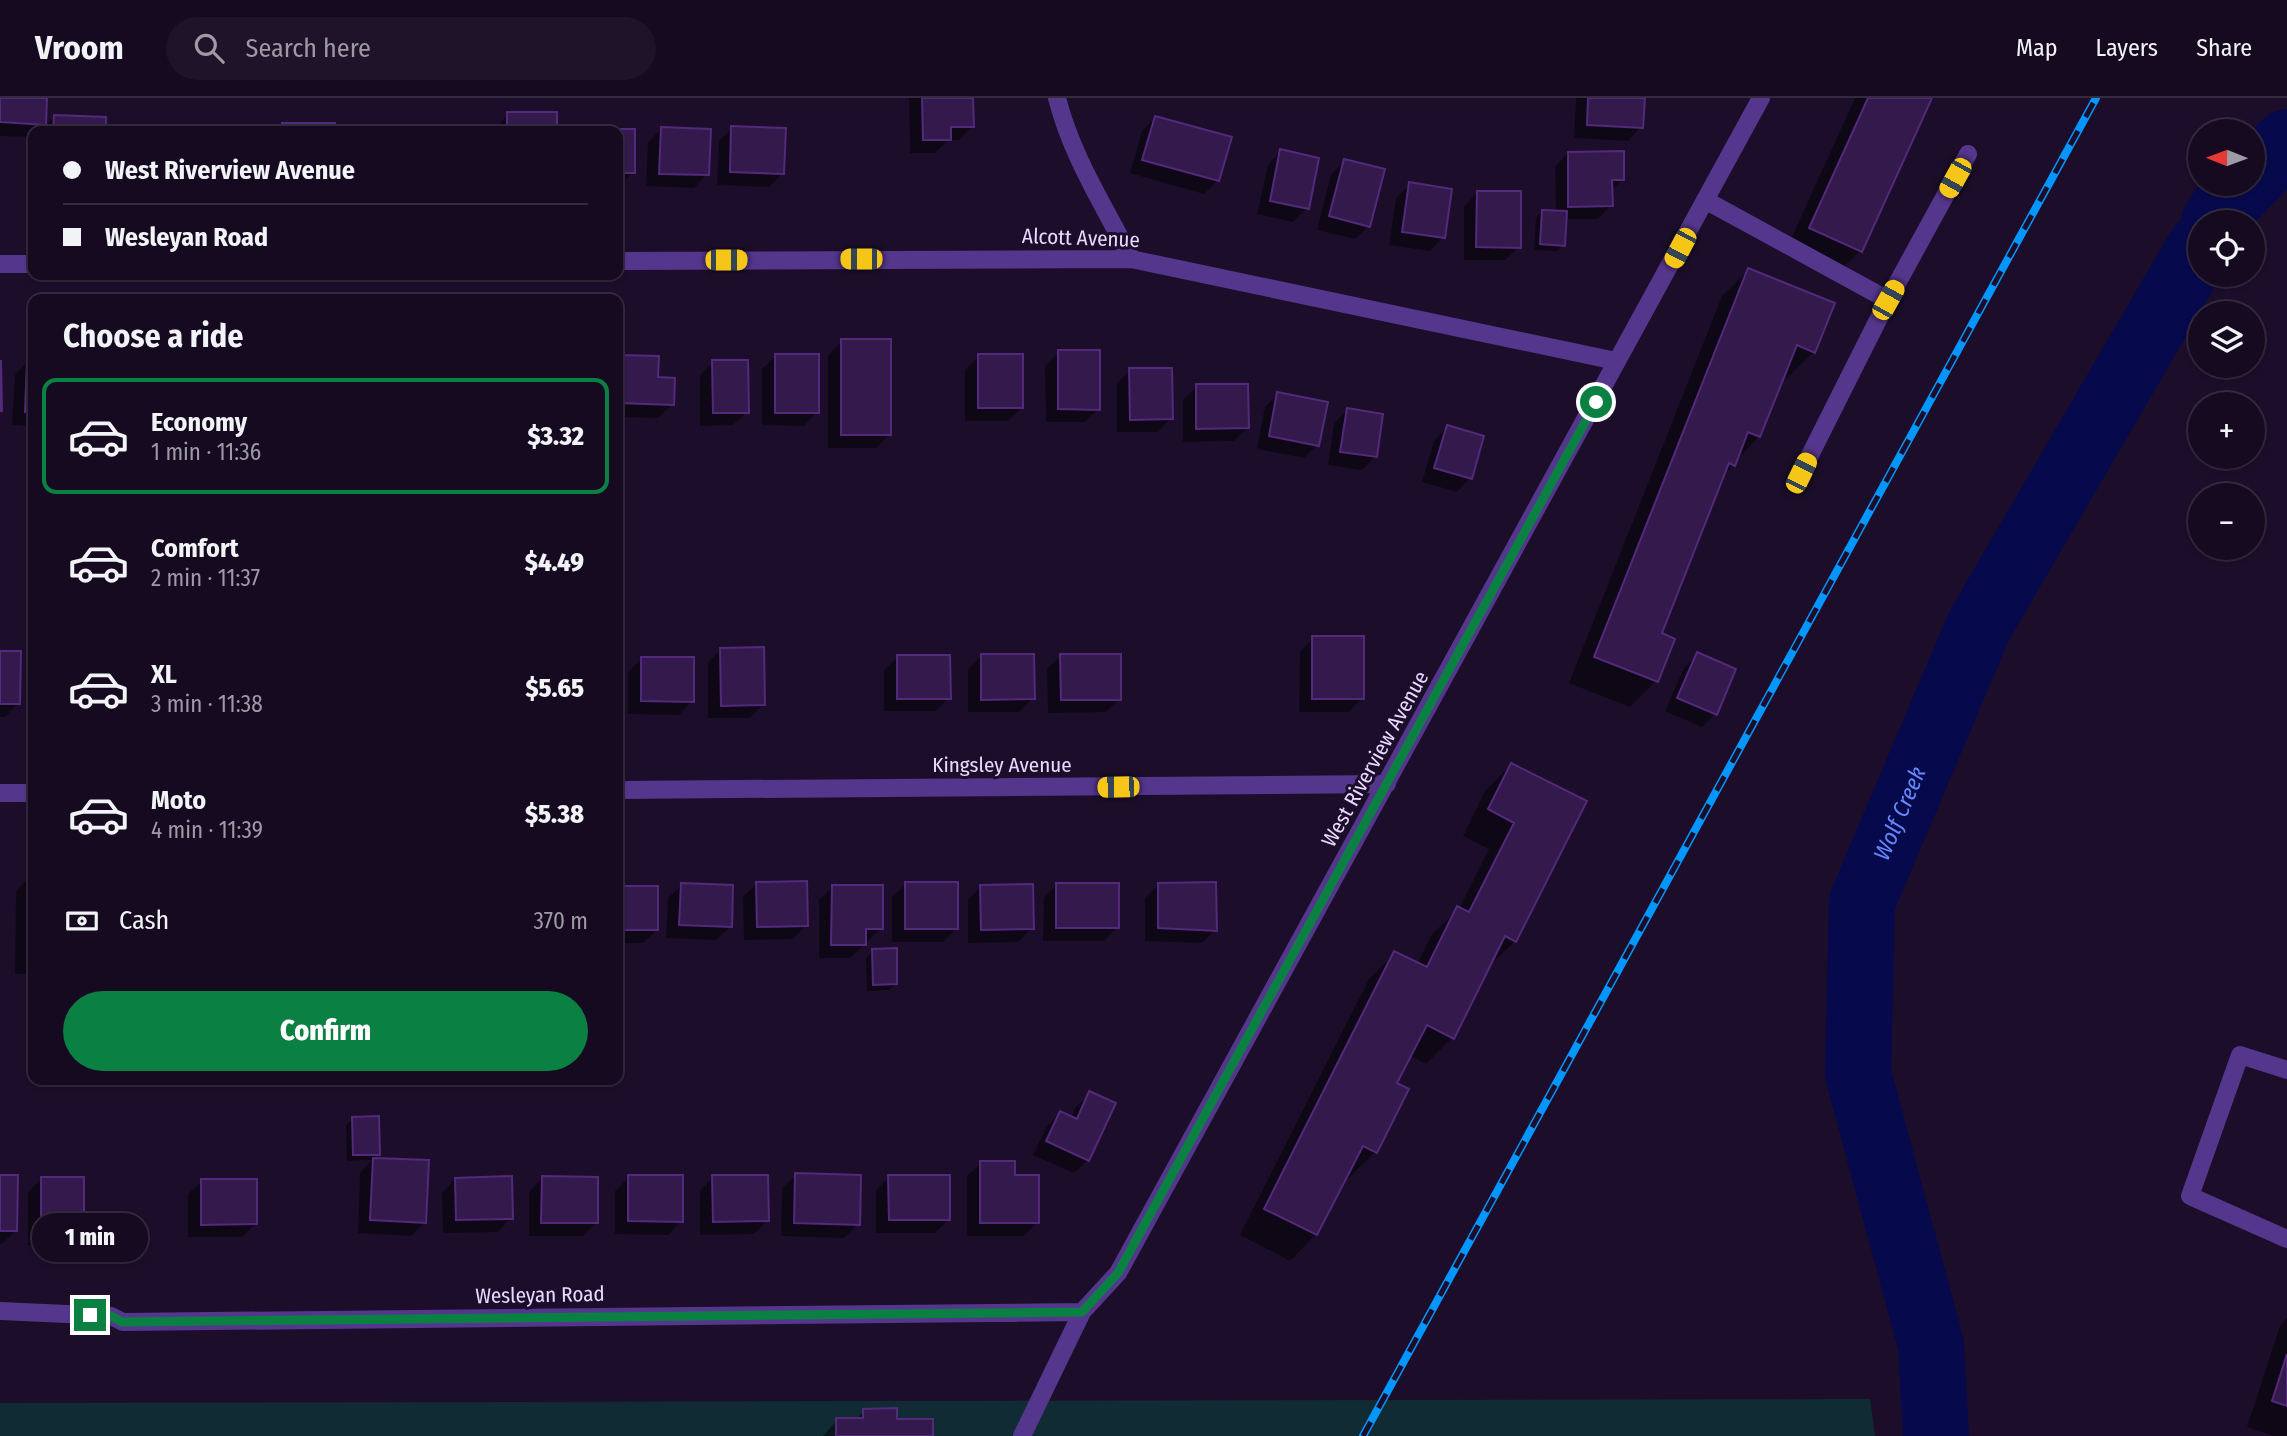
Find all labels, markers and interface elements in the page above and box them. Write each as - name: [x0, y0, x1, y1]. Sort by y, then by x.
- search box: [166, 17, 656, 80]
- text: Vroom: [35, 28, 124, 68]
- icon: search: [190, 29, 228, 67]
- text: Search here: [246, 33, 371, 64]
- text: Map: [2016, 34, 2058, 62]
- text: Layers: [2096, 34, 2158, 62]
- text: Share: [2196, 34, 2252, 62]
- north arrow: [2188, 119, 2264, 196]
- map controls: [2188, 119, 2265, 560]
- text: West Riverview Avenue: [105, 155, 355, 186]
- car: [1936, 155, 1975, 201]
- button: locate: [2188, 210, 2265, 287]
- text: Wesleyan Road: [105, 222, 268, 253]
- street label: Alcott Avenue: [1022, 223, 1140, 253]
- car: [1661, 225, 1700, 271]
- car: [841, 249, 883, 270]
- car: [706, 250, 748, 271]
- car: [1869, 277, 1908, 323]
- button: layers: [2188, 301, 2265, 378]
- text: Choose a ride: [63, 317, 244, 355]
- route start: [1580, 386, 1612, 418]
- button: +: [2188, 392, 2265, 469]
- icon: car: [67, 405, 130, 468]
- text: Economy: [151, 407, 247, 438]
- text: $3.32: [527, 421, 584, 452]
- text: 1 min · 11:36: [151, 438, 261, 466]
- car: [1783, 450, 1820, 496]
- button: −: [2188, 483, 2265, 560]
- icon: car: [67, 531, 130, 594]
- text: Comfort: [151, 533, 239, 564]
- text: $4.49: [525, 547, 584, 578]
- text: 2 min · 11:37: [151, 564, 260, 592]
- icon: car: [67, 657, 130, 720]
- text: XL: [151, 659, 177, 690]
- street label: West Riverview Avenue: [1316, 666, 1434, 852]
- text: $5.65: [525, 673, 584, 704]
- text: 3 min · 11:38: [151, 690, 263, 718]
- street label: Kingsley Avenue: [932, 752, 1072, 778]
- water label: Wolf Creek: [1867, 763, 1932, 864]
- car: [1097, 776, 1140, 798]
- icon: car: [67, 783, 130, 846]
- text: Moto: [151, 785, 206, 816]
- text: $5.38: [525, 799, 584, 830]
- text: 4 min · 11:39: [151, 816, 263, 844]
- icon: cash: [63, 902, 101, 940]
- text: Cash: [119, 905, 169, 936]
- text: 370 m: [534, 907, 588, 935]
- button: Confirm: [63, 991, 588, 1071]
- callout: 1 min: [32, 1214, 148, 1262]
- text: 1 min: [65, 1223, 115, 1251]
- street label: Wesleyan Road: [475, 1281, 605, 1309]
- route end: [74, 1299, 106, 1331]

